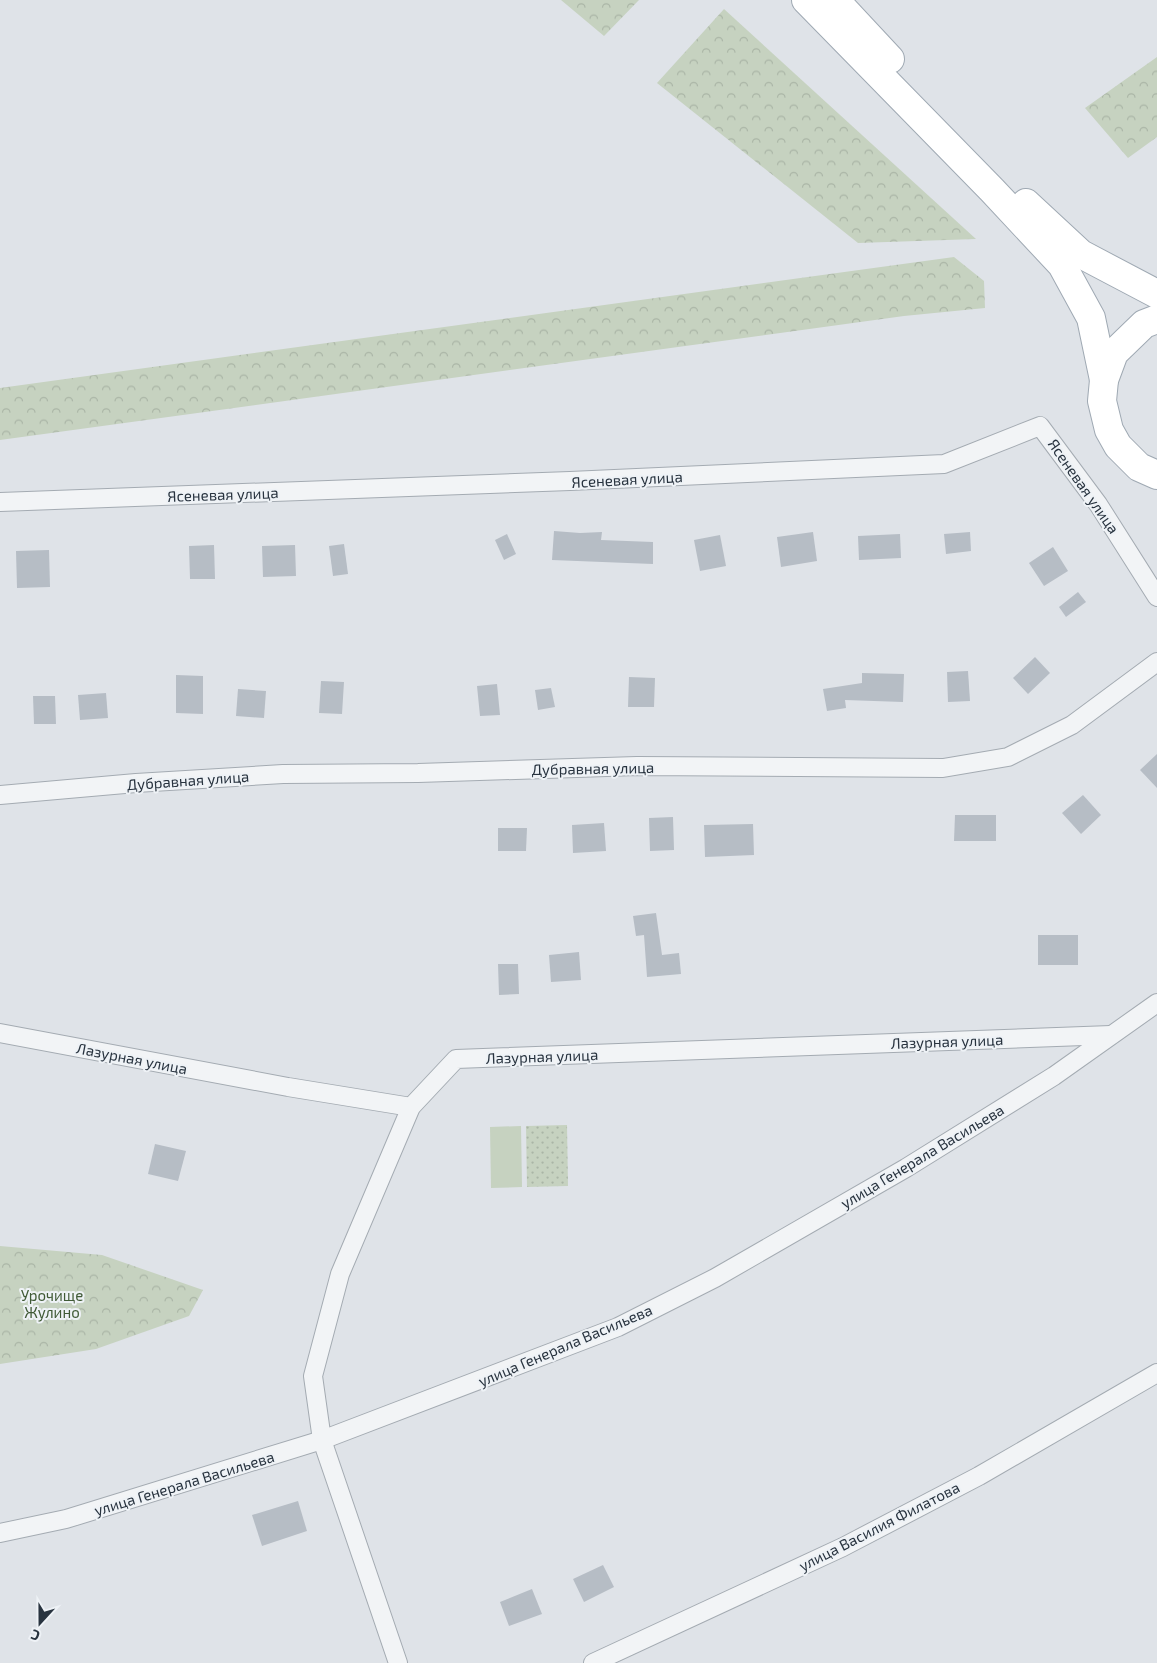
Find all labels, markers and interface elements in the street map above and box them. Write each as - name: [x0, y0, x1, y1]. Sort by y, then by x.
- street label: Ясеневая улица: [1044, 435, 1123, 537]
- street label: Ясеневая улица: [571, 467, 683, 492]
- street label: Ясеневая улица: [167, 483, 279, 506]
- street label: Дубравная улица: [532, 758, 654, 779]
- street label: Дубравная улица: [126, 767, 250, 794]
- street label: Лазурная улица: [890, 1030, 1004, 1053]
- street label: Лазурная улица: [75, 1038, 189, 1079]
- street label: Лазурная улица: [485, 1045, 599, 1068]
- street label: улица Генерала Васильева: [837, 1100, 1007, 1213]
- park label: Урочище Жулино: [21, 1286, 83, 1322]
- street label: улица Генерала Васильева: [475, 1300, 655, 1391]
- street label: улица Генерала Васильева: [92, 1447, 276, 1520]
- street label: улица Василия Филатова: [796, 1478, 963, 1575]
- north arrow: [15, 1598, 65, 1648]
- text: С: [28, 1626, 42, 1645]

